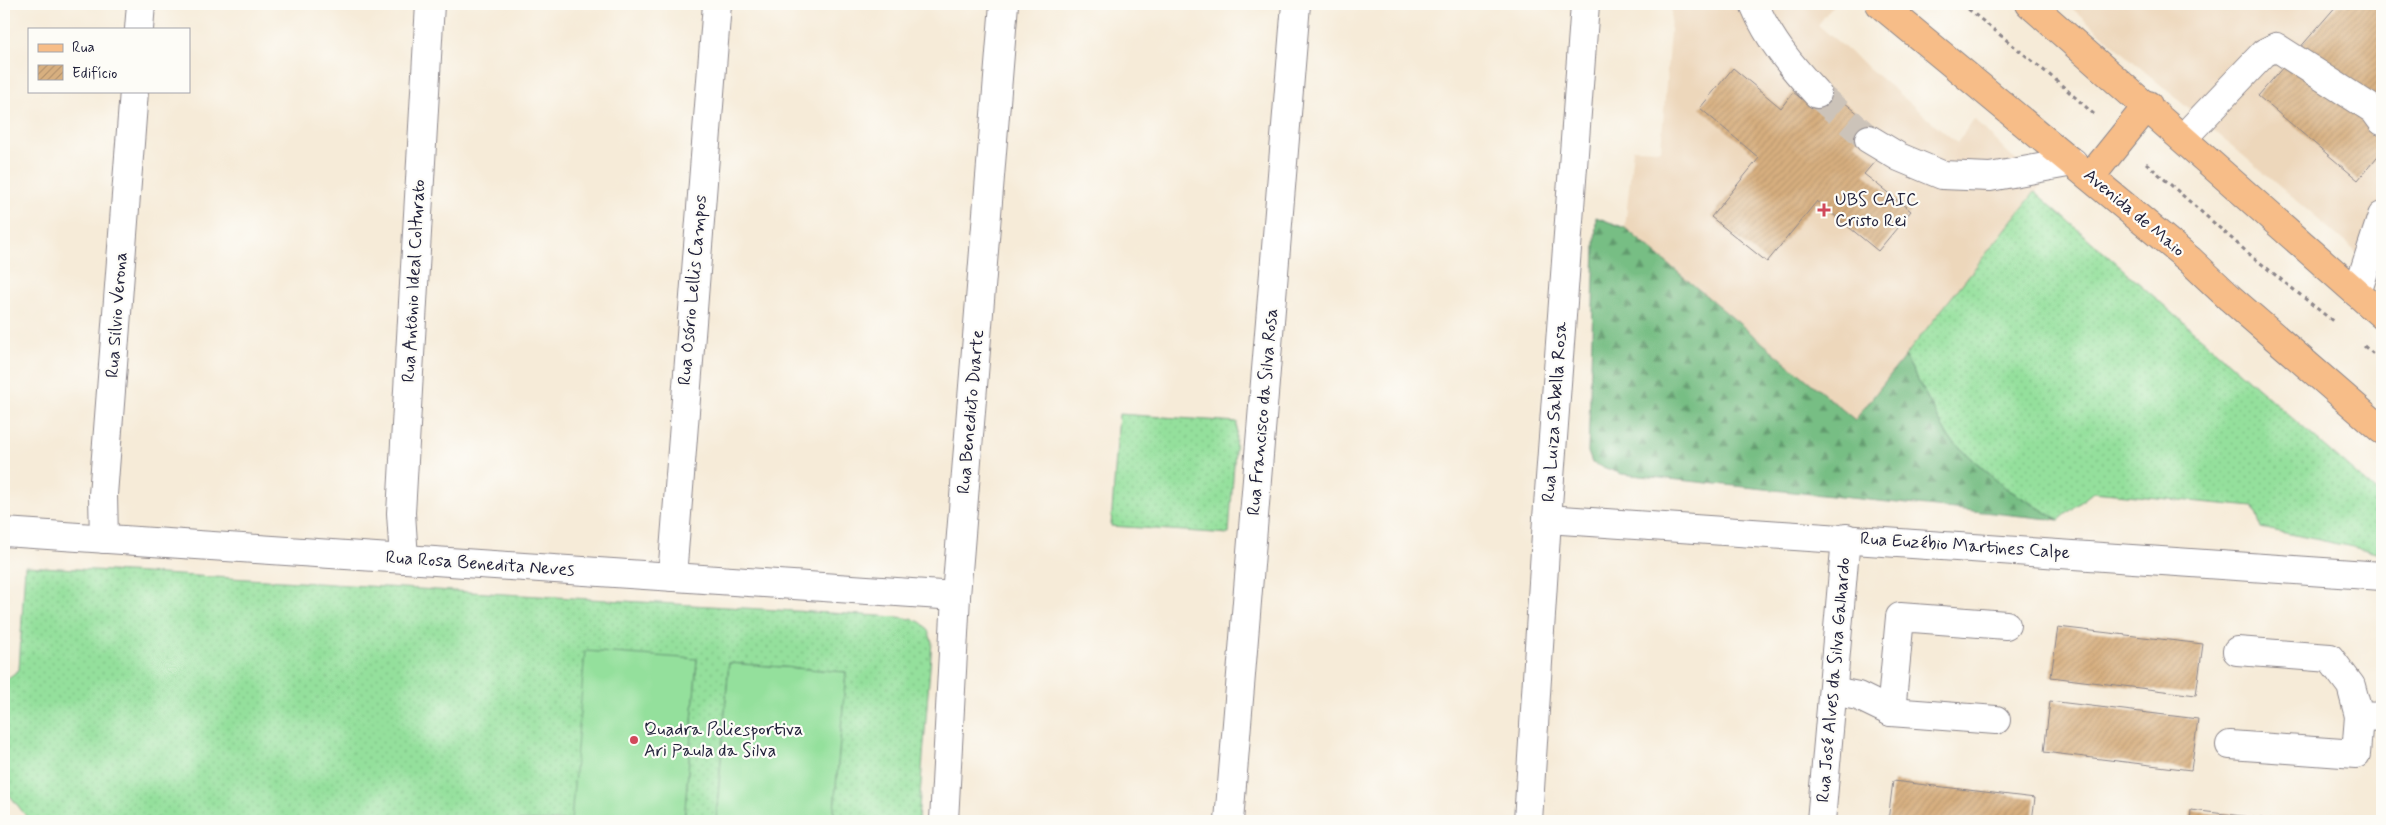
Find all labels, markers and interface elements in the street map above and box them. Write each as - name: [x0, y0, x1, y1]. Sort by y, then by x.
- legend: [28, 28, 190, 92]
- text: Rua: [72, 38, 95, 58]
- text: Edifício: [72, 64, 117, 84]
- street label: Avenida de Maio: [2078, 163, 2190, 263]
- street label: Rua Antônio Ideal Colturato: [397, 179, 431, 383]
- place label: UBS CAIC Cristo Rei: [1835, 188, 1919, 233]
- street label: Rua Osório Lellis Campos: [673, 194, 713, 386]
- marker: UBS CAIC Cristo Rei: [1817, 203, 1831, 217]
- street label: Rua Silvio Verona: [101, 251, 133, 379]
- street label: Rua Francisco da Silva Rosa: [1242, 307, 1284, 517]
- street label: Rua Luiza Sabella Rosa: [1537, 321, 1573, 503]
- street label: Rua Benedicto Duarte: [952, 329, 990, 495]
- street label: Rua Euzébio Martines Calpe: [1859, 527, 2071, 565]
- street label: Rua Rosa Benedita Neves: [385, 545, 575, 583]
- street label: Rua José Alves da Silva Galhardo: [1811, 556, 1857, 804]
- place label: Quadra Poliesportiva Ari Paula da Silva: [644, 718, 803, 763]
- marker: Quadra Poliesportiva Ari Paula da Silva: [628, 734, 640, 746]

